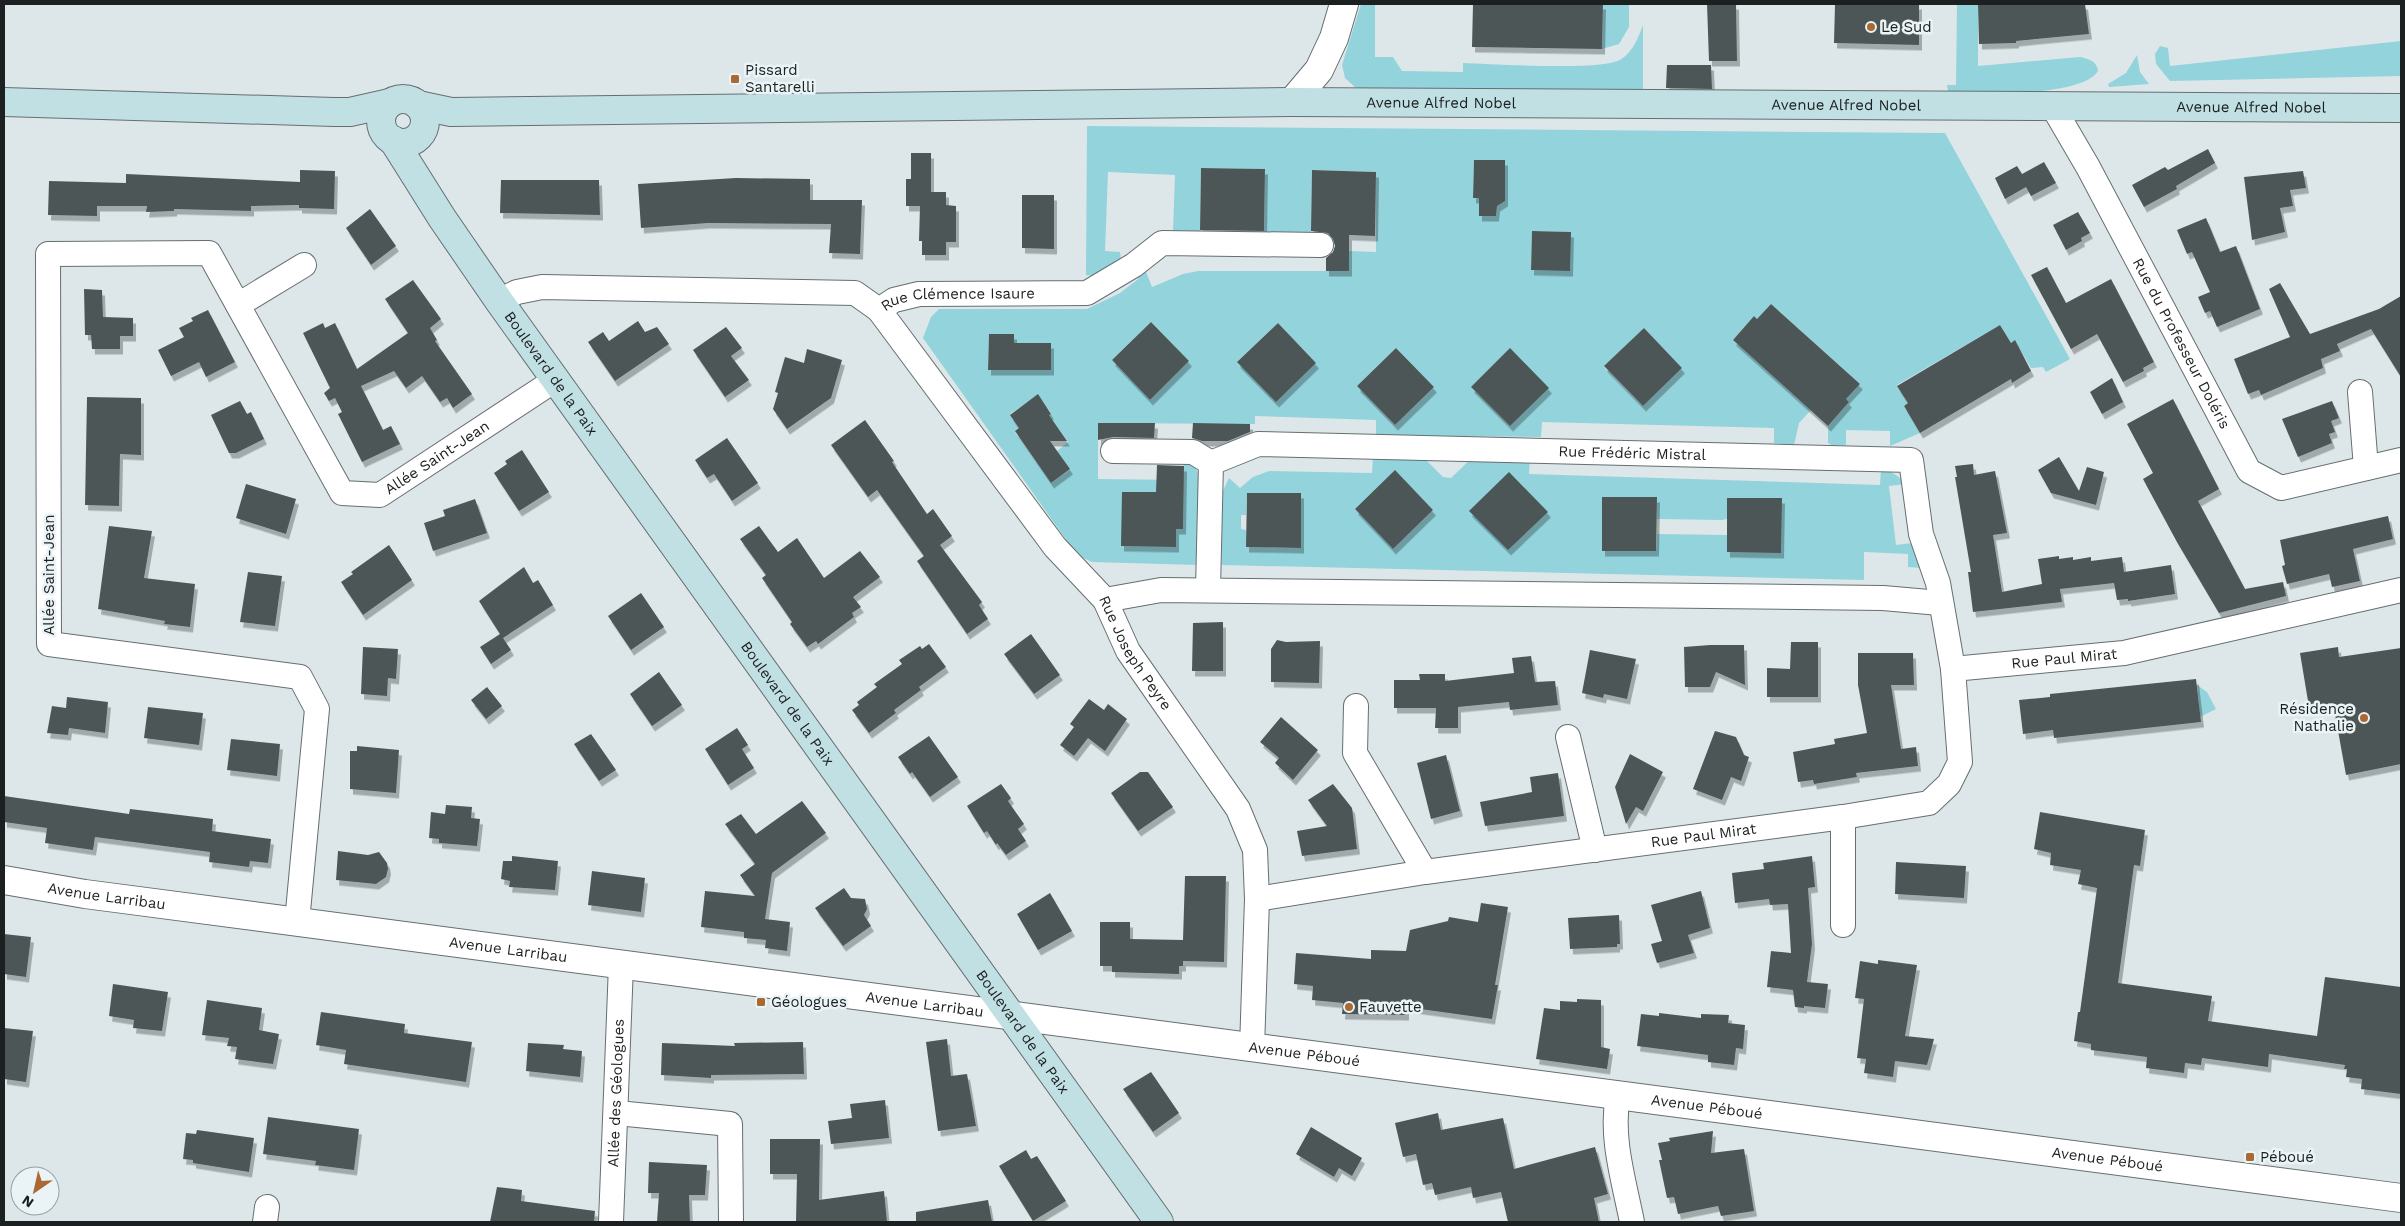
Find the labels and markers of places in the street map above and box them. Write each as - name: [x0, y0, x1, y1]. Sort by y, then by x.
- place label: Le Sud: [1881, 18, 1932, 36]
- marker: Le Sud: [1865, 21, 1877, 33]
- place label: Pissard Santarelli: [745, 61, 815, 96]
- marker: Pissard Santarelli: [729, 73, 741, 85]
- place label: Résidence Nathalie: [2279, 700, 2354, 735]
- marker: Résidence Nathalie: [2358, 712, 2370, 724]
- place label: Géologues: [771, 993, 847, 1011]
- marker: Géologues: [755, 996, 767, 1008]
- place label: Fauvette: [1359, 998, 1422, 1016]
- marker: Fauvette: [1343, 1001, 1355, 1013]
- place label: Péboué: [2260, 1148, 2314, 1166]
- marker: Péboué: [2244, 1151, 2256, 1163]

